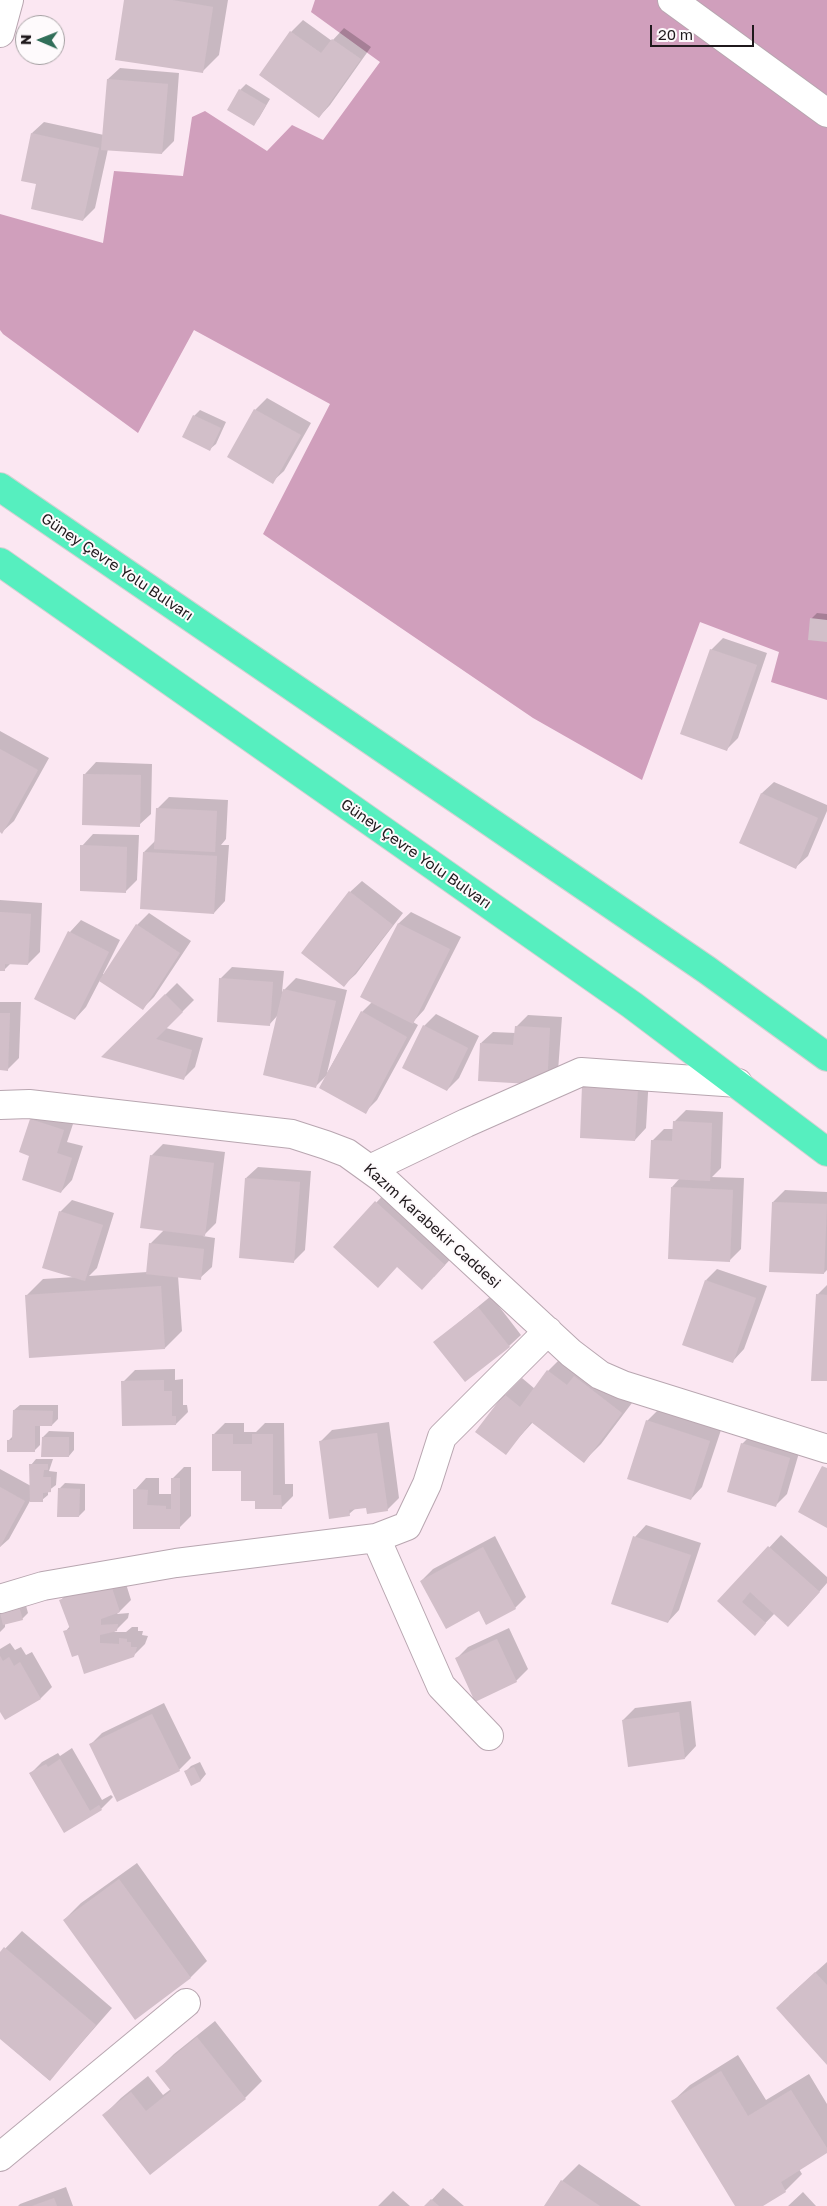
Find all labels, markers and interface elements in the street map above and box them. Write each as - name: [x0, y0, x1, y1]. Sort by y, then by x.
- north arrow: [15, 15, 65, 65]
- scale bar: [652, 15, 756, 47]
- text: 20 m: [658, 25, 693, 43]
- text: N: [17, 34, 34, 45]
- street label: Güney Çevre Yolu Bulvarı: [38, 509, 196, 625]
- street label: Güney Çevre Yolu Bulvarı: [337, 795, 495, 913]
- street label: Kazım Karabekir Caddesi: [360, 1160, 504, 1292]

